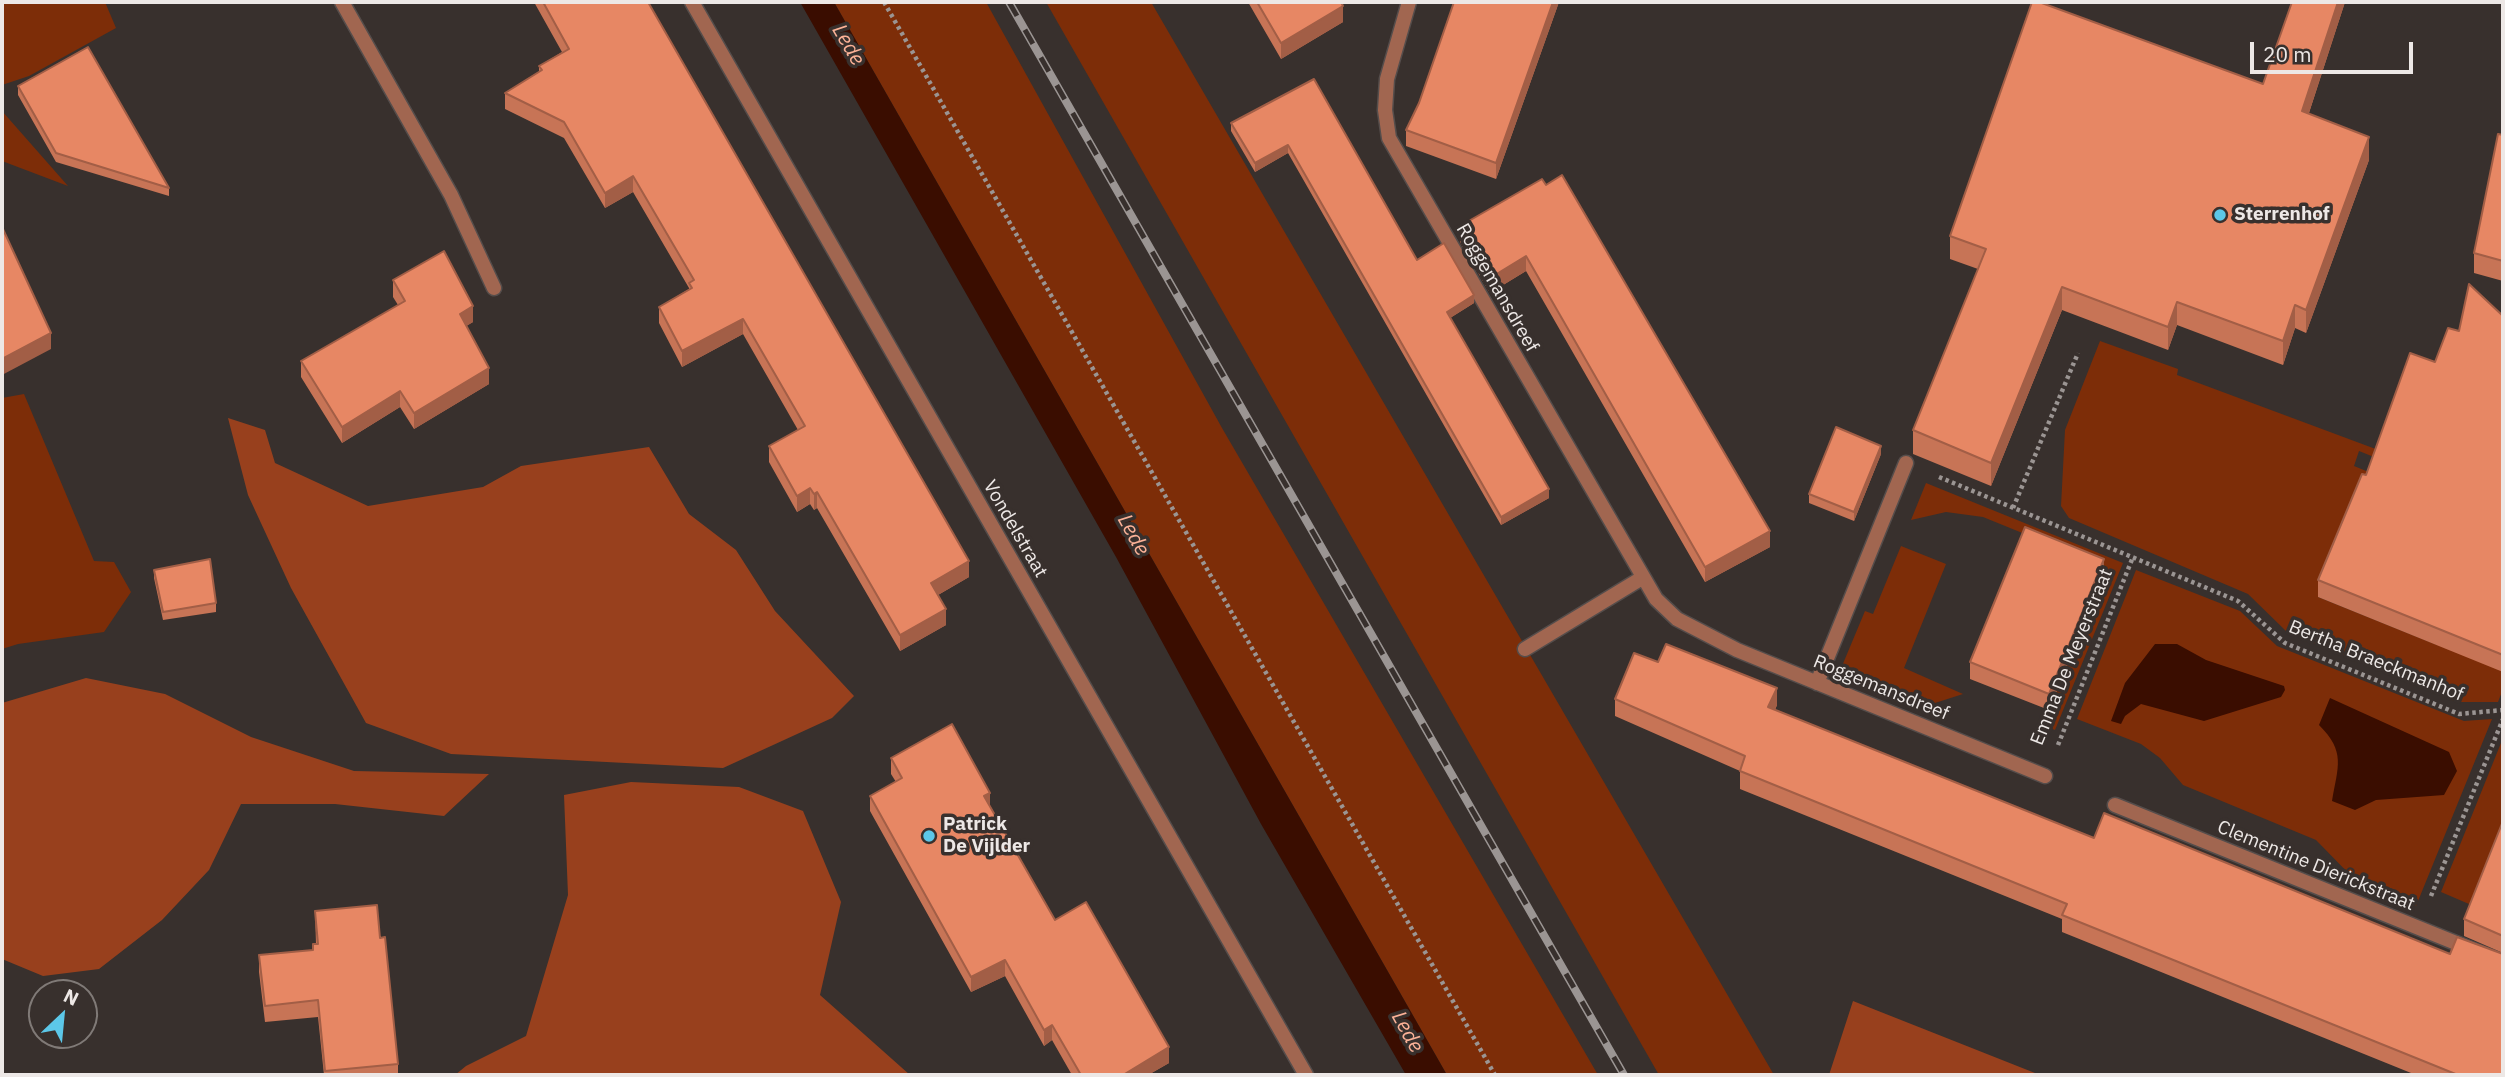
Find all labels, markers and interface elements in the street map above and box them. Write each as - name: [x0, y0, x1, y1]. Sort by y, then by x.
- water label: Lede: [826, 20, 870, 70]
- scale bar: [2253, 28, 2416, 72]
- text: 20 m: [2263, 40, 2312, 68]
- place label: Sterrenhof: [2234, 204, 2330, 226]
- marker: Sterrenhof: [2212, 207, 2228, 223]
- street label: Roggemansdreef: [1451, 220, 1543, 356]
- street label: Vondelstraat: [978, 476, 1052, 582]
- water label: Lede: [1111, 510, 1155, 560]
- street label: Emma De Meyerstraat: [2026, 565, 2118, 749]
- street label: Bertha Braeckmanhof: [2285, 616, 2467, 706]
- street label: Roggemansdreef: [1810, 650, 1952, 726]
- place label: Patrick De Vijlder: [943, 814, 1030, 858]
- street label: Clementine Dierickstraat: [2214, 816, 2418, 916]
- marker: Patrick De Vijlder: [921, 828, 937, 844]
- north arrow: [28, 979, 98, 1049]
- text: N: [60, 983, 83, 1011]
- water label: Lede: [1385, 1007, 1429, 1057]

